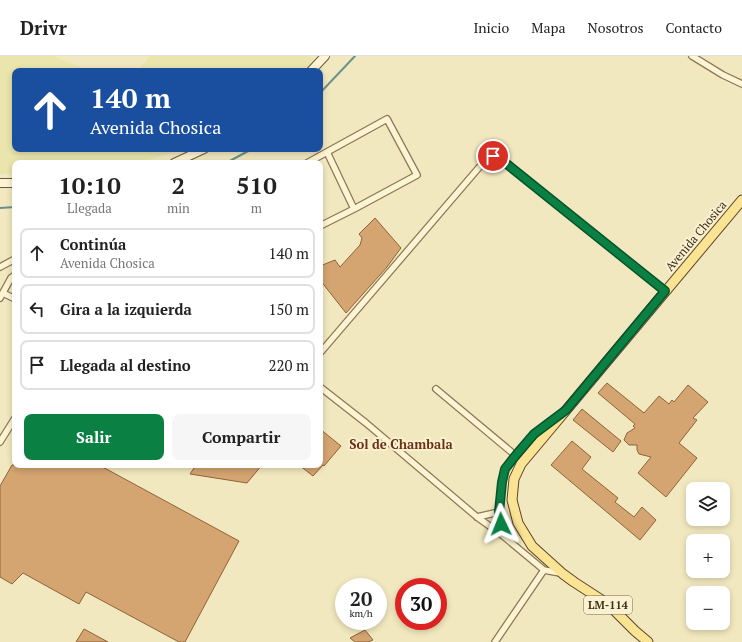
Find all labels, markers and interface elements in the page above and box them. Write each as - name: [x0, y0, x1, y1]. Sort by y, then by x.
- text: Drivr: [20, 15, 67, 40]
- text: Inicio: [473, 18, 509, 37]
- text: Mapa: [531, 18, 566, 37]
- text: Nosotros: [588, 18, 644, 37]
- text: Contacto: [666, 18, 722, 37]
- text: 140 m: [90, 79, 171, 116]
- icon: ahead: [24, 84, 76, 136]
- text: Avenida Chosica: [90, 115, 221, 139]
- pin: [476, 139, 510, 173]
- icon: arrive: [482, 145, 504, 167]
- text: 10:10: [58, 169, 121, 201]
- text: 2: [172, 169, 185, 201]
- text: 510: [236, 169, 277, 201]
- street label: Avenida Chosica: [662, 197, 729, 274]
- text: Llegada: [67, 199, 112, 217]
- text: min: [167, 199, 190, 217]
- text: m: [251, 199, 262, 217]
- text: Continúa: [60, 234, 126, 254]
- icon: ahead: [26, 242, 48, 264]
- text: 140 m: [268, 243, 309, 263]
- text: Avenida Chosica: [60, 254, 155, 272]
- icon: left: [26, 298, 48, 320]
- text: Gira a la izquierda: [60, 299, 192, 319]
- text: 150 m: [268, 299, 309, 319]
- icon: arrive: [26, 354, 48, 376]
- text: Llegada al destino: [60, 355, 191, 375]
- text: 220 m: [268, 355, 309, 375]
- button: Salir: [24, 414, 164, 460]
- button: Compartir: [172, 414, 311, 460]
- district label: Sol de Chambala: [349, 435, 454, 453]
- map controls: [686, 482, 730, 630]
- button: layers: [686, 482, 730, 526]
- position arrow: [480, 503, 522, 545]
- button: +: [686, 534, 730, 578]
- speed limit sign: 30: [395, 578, 447, 630]
- text: 20: [350, 585, 372, 612]
- button: −: [686, 586, 730, 630]
- road number: LM-114: [584, 596, 632, 614]
- text: km/h: [349, 607, 373, 620]

